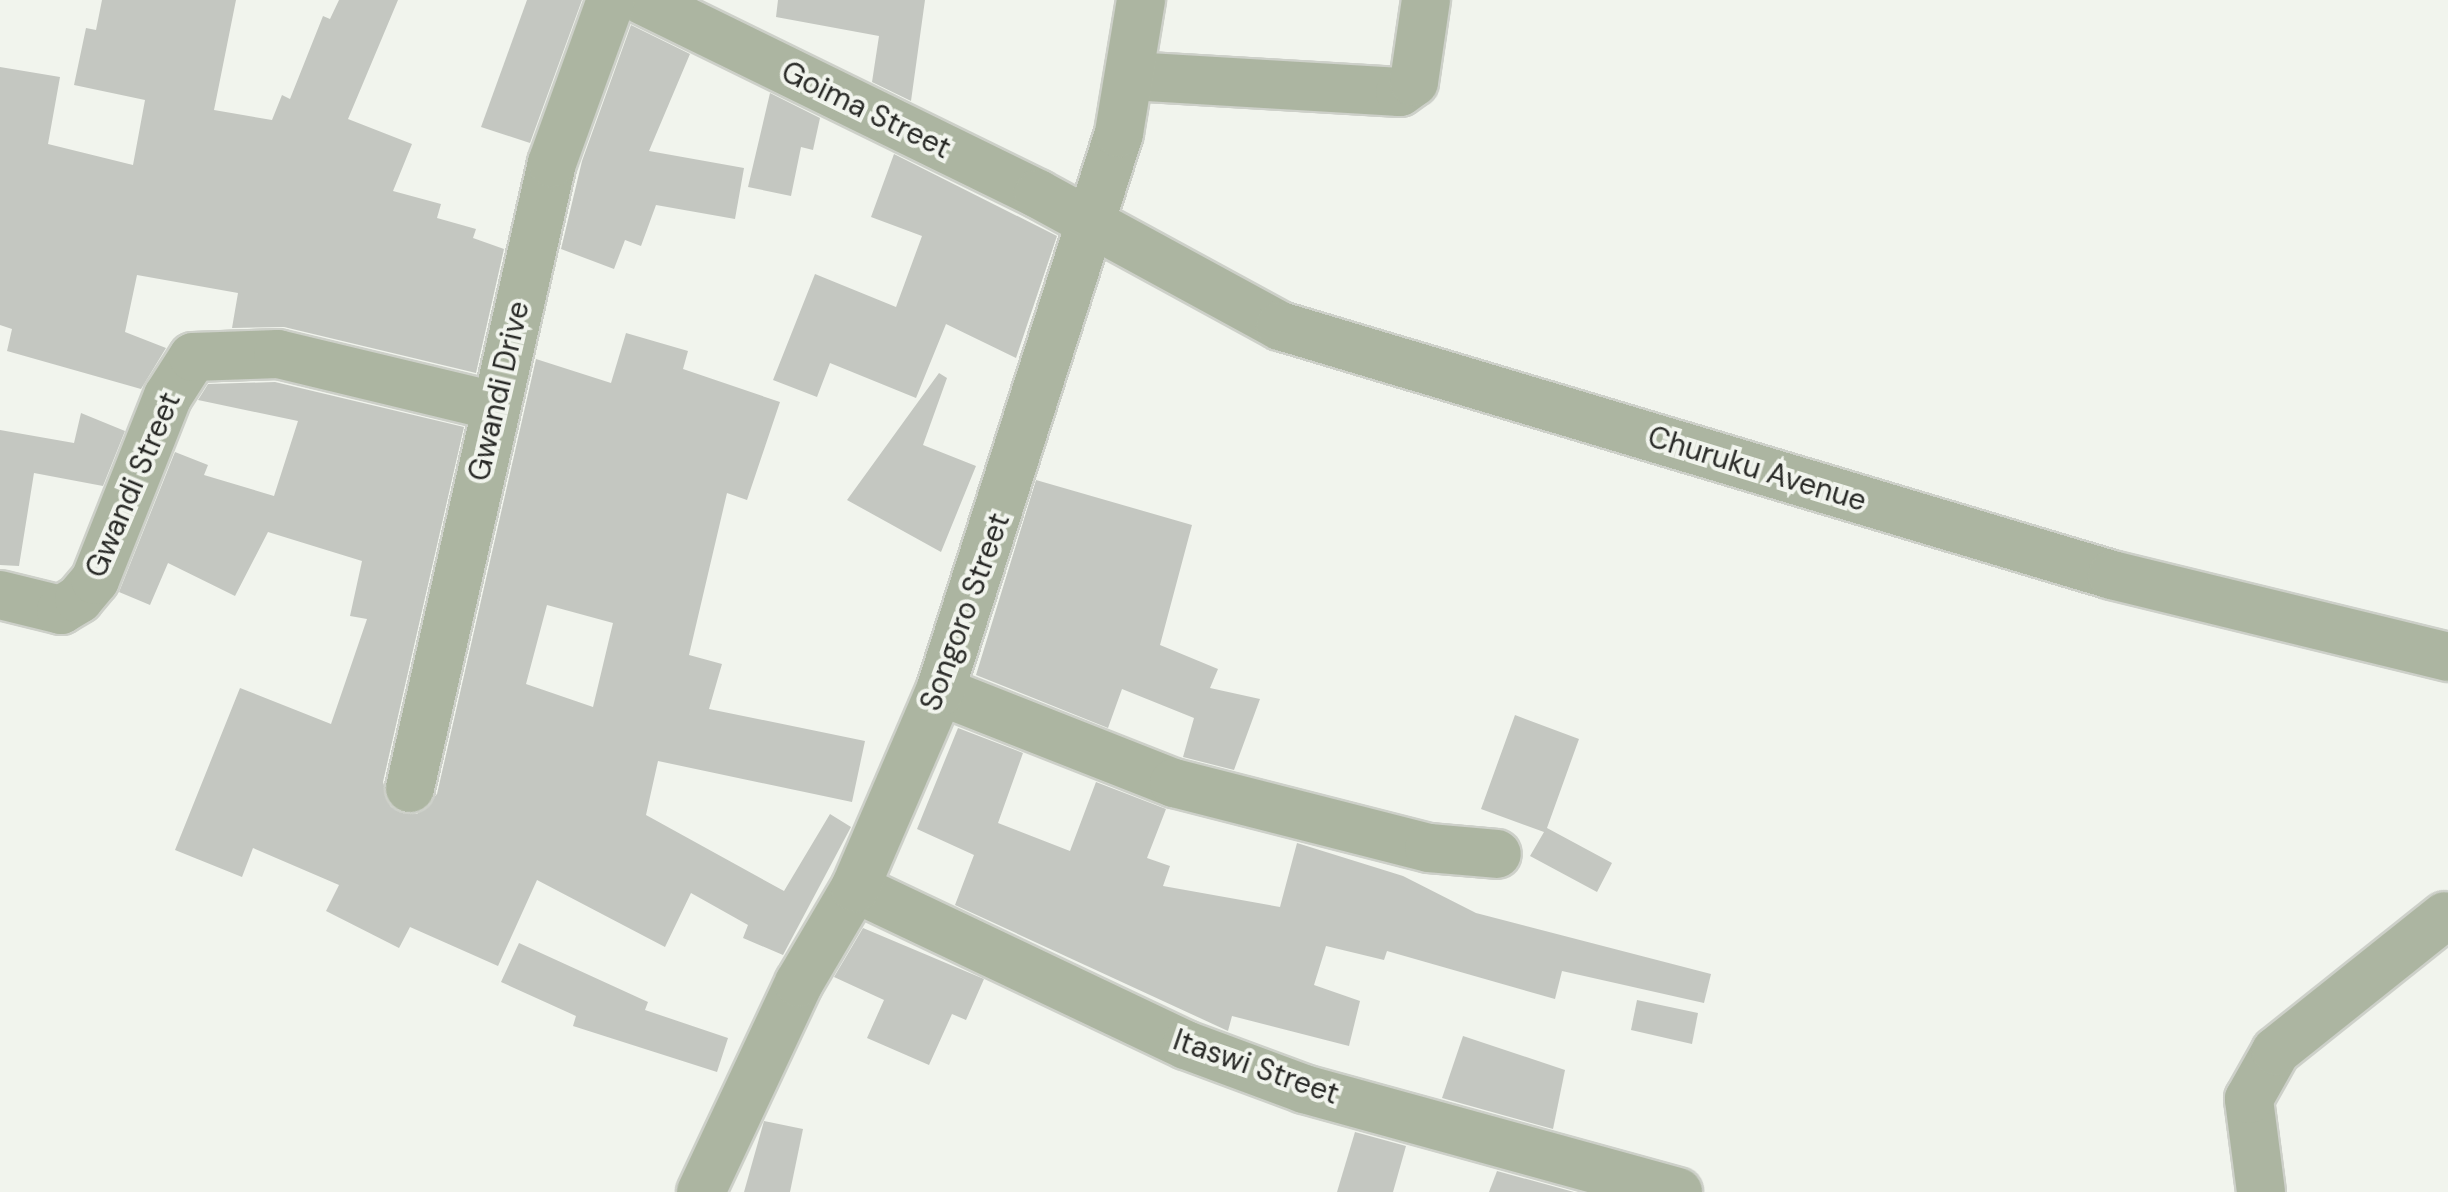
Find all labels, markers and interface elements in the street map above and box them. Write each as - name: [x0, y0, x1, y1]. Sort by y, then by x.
- street label: Goima Street: [776, 54, 956, 166]
- street label: Gwandi Drive: [461, 297, 537, 485]
- street label: Gwandi Street: [78, 387, 188, 583]
- street label: Churuku Avenue: [1643, 419, 1871, 519]
- street label: Songoro Street: [913, 508, 1017, 716]
- street label: Itaswi Street: [1169, 1022, 1343, 1112]

